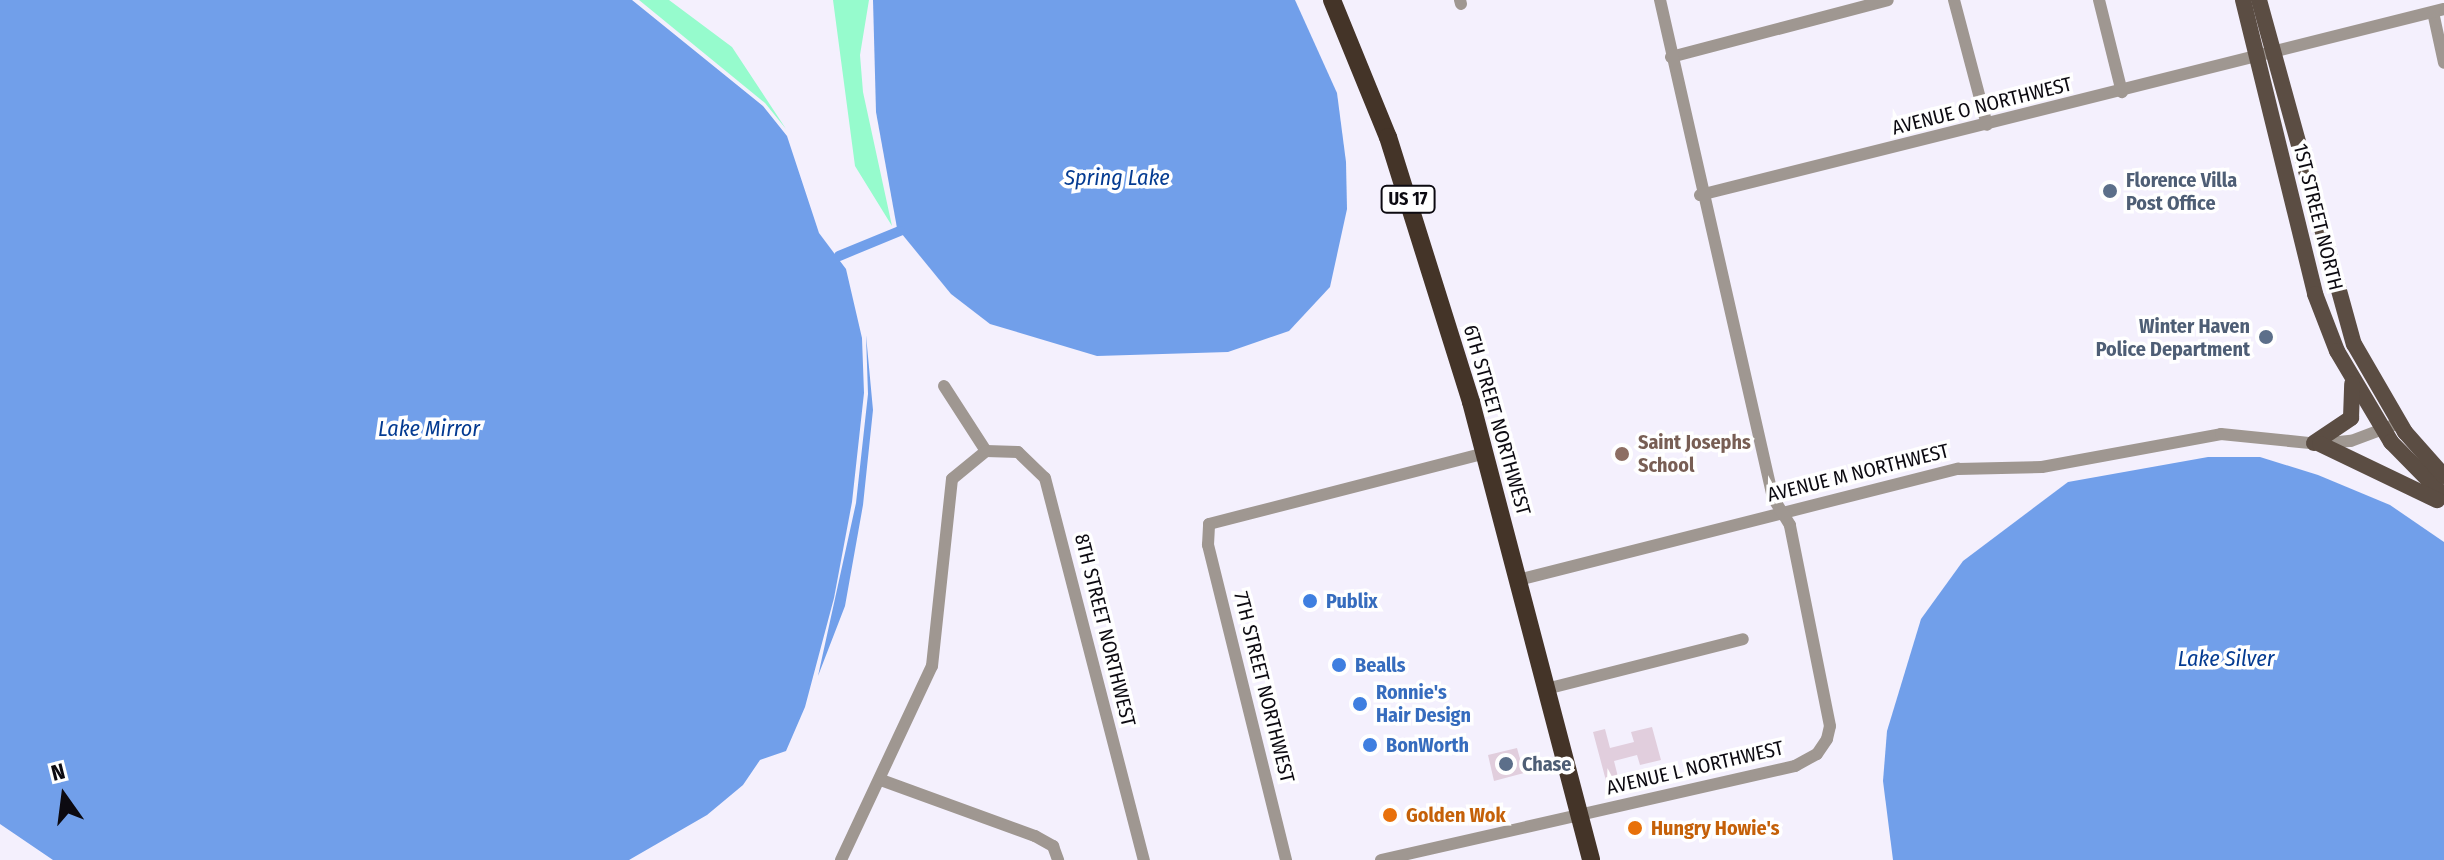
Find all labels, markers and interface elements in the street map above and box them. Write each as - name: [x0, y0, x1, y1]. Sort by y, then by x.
- street label: AVENUE O NORTHWEST: [1890, 72, 2074, 140]
- street label: 1ST STREET NORTH: [2288, 141, 2348, 293]
- water label: Spring Lake: [1064, 165, 1170, 191]
- place label: Florence Villa Post Office: [2126, 168, 2237, 215]
- marker: Florence Villa Post Office: [2101, 182, 2119, 200]
- road number: US 17: [1380, 185, 1436, 213]
- place label: Winter Haven Police Department: [2096, 314, 2250, 361]
- street label: 6TH STREET NORTHWEST: [1458, 322, 1536, 518]
- marker: Winter Haven Police Department: [2257, 328, 2275, 346]
- water label: Lake Mirror: [378, 416, 480, 442]
- place label: Saint Josephs School: [1638, 430, 1751, 477]
- street label: AVENUE M NORTHWEST: [1765, 439, 1951, 507]
- marker: Saint Josephs School: [1613, 445, 1631, 463]
- street label: 8TH STREET NORTHWEST: [1069, 531, 1141, 729]
- street label: 7TH STREET NORTHWEST: [1229, 589, 1299, 785]
- place label: Publix: [1326, 589, 1378, 613]
- marker: Publix: [1301, 592, 1319, 610]
- water label: Lake Silver: [2178, 646, 2274, 672]
- place label: Bealls: [1355, 653, 1406, 677]
- marker: Bealls: [1330, 656, 1348, 674]
- place label: Ronnie's Hair Design: [1376, 680, 1471, 727]
- marker: Ronnie's Hair Design: [1351, 695, 1369, 713]
- place label: BonWorth: [1386, 733, 1469, 757]
- marker: BonWorth: [1361, 736, 1379, 754]
- street label: AVENUE L NORTHWEST: [1604, 736, 1786, 800]
- place label: Chase: [1522, 752, 1571, 776]
- marker: Chase: [1497, 755, 1515, 773]
- north arrow: [24, 756, 104, 836]
- text: N: [48, 758, 68, 787]
- place label: Golden Wok: [1406, 803, 1506, 827]
- marker: Golden Wok: [1381, 806, 1399, 824]
- place label: Hungry Howie's: [1651, 816, 1779, 840]
- marker: Hungry Howie's: [1626, 819, 1644, 837]

